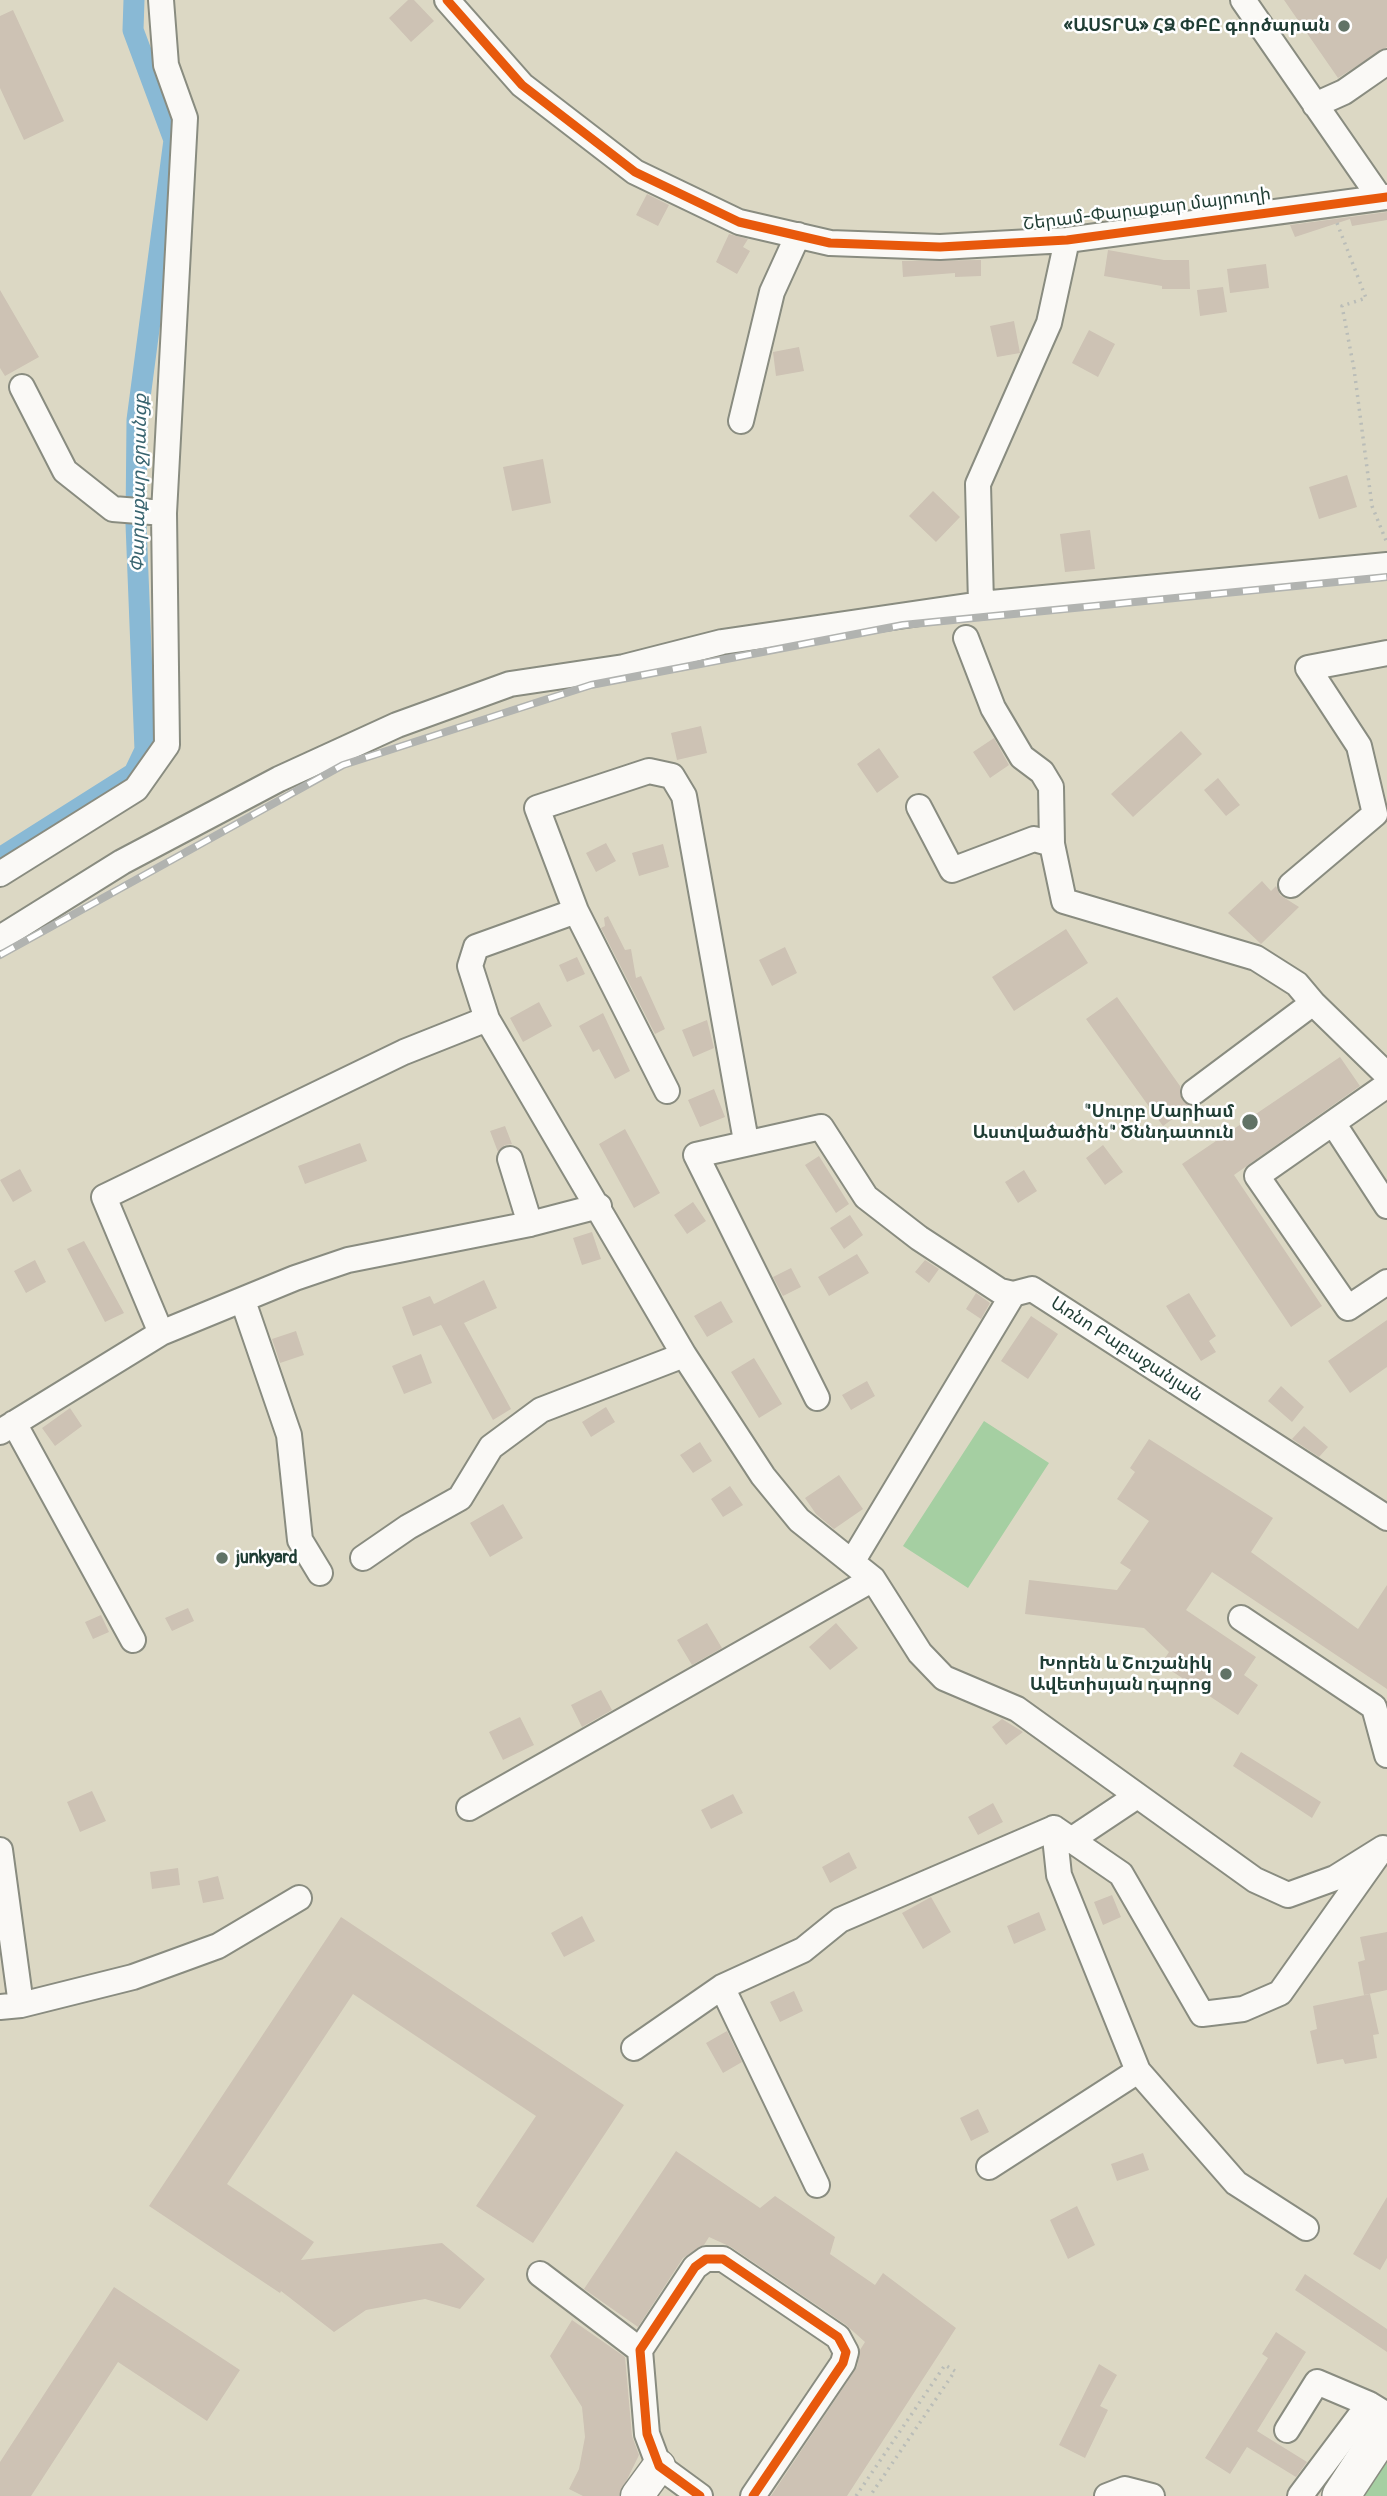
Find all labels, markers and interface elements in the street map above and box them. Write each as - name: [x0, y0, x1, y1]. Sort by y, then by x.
- place label: «ԱՍՏՐԱ» ՀՁ ՓԲԸ գործարան: [1064, 15, 1330, 37]
- marker: «ԱՍՏՐԱ» ՀՁ ՓԲԸ գործարան: [1336, 18, 1352, 34]
- street label: Շերամ-Փարաքար մայրուղի: [1022, 184, 1272, 236]
- water label: Փարաքար ջրանցք: [127, 394, 153, 572]
- place label: "Սուրբ Մարիամ Աստվածածին" Ծննդատուն: [972, 1101, 1234, 1144]
- marker: "Սուրբ Մարիամ Աստվածածին" Ծննդատուն: [1240, 1112, 1260, 1132]
- street label: Առնո Բաբաջանյան: [1046, 1293, 1206, 1407]
- place label: junkyard: [236, 1547, 297, 1569]
- marker: junkyard: [214, 1550, 230, 1566]
- place label: Խորեն և Շուշանիկ Ավետիսյան դպրոց: [1030, 1653, 1212, 1696]
- marker: Խորեն և Շուշանիկ Ավետիսյան դպրոց: [1218, 1666, 1234, 1682]

